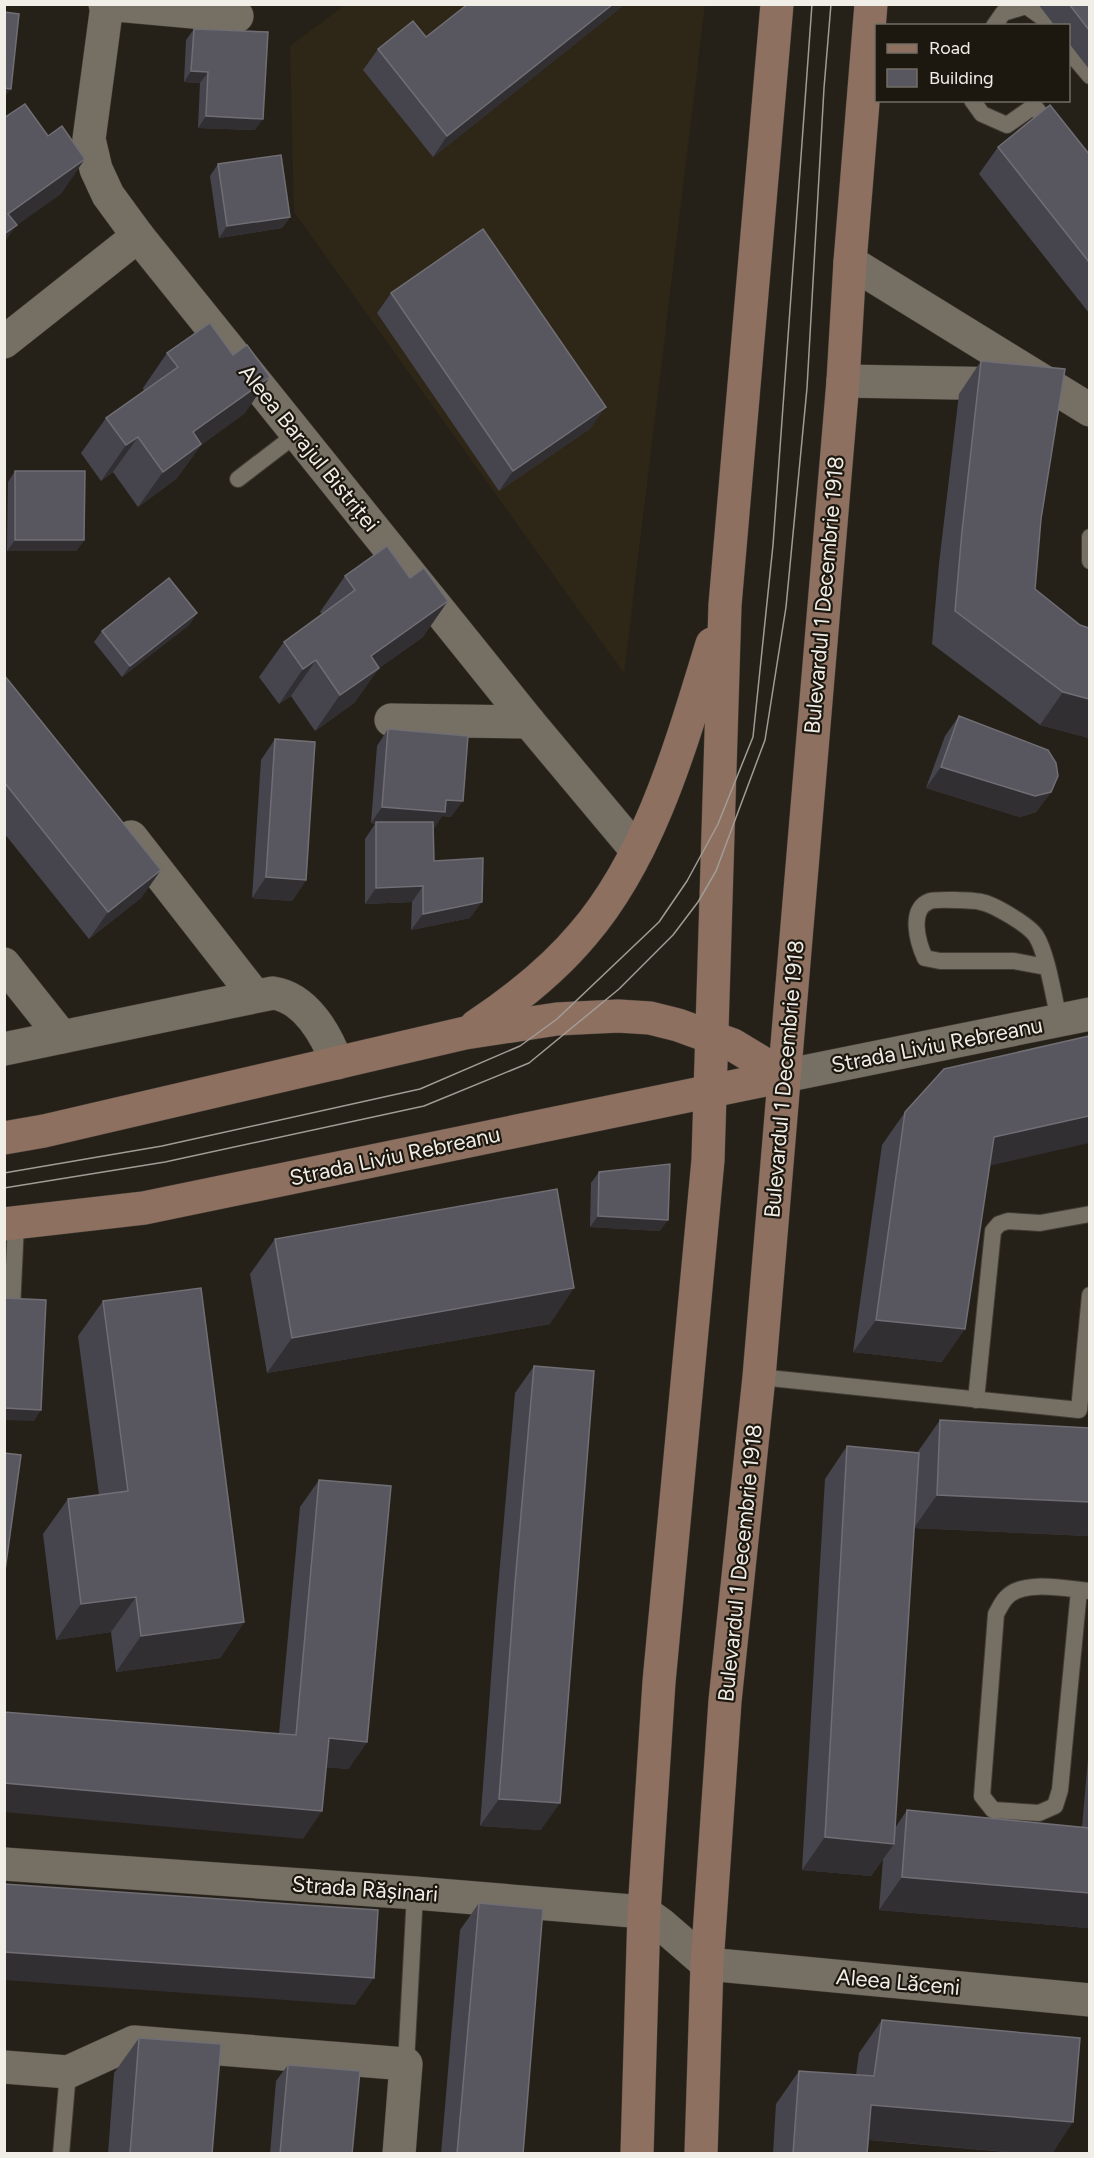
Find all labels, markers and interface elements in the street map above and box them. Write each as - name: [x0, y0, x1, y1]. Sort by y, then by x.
- legend: [875, 24, 1070, 102]
- text: Road: [929, 37, 970, 59]
- text: Building: [929, 67, 994, 89]
- street label: Aleea Barajul Bistriței: [233, 359, 385, 537]
- street label: Bulevardul 1 Decembrie 1918: [798, 455, 850, 735]
- street label: Bulevardul 1 Decembrie 1918: [758, 939, 810, 1219]
- street label: Strada Liviu Rebreanu: [829, 1011, 1045, 1079]
- street label: Strada Liviu Rebreanu: [287, 1120, 503, 1192]
- street label: Bulevardul 1 Decembrie 1918: [712, 1423, 768, 1703]
- street label: Strada Rășinari: [291, 1870, 439, 1908]
- street label: Aleea Lăceni: [835, 1963, 961, 2001]

